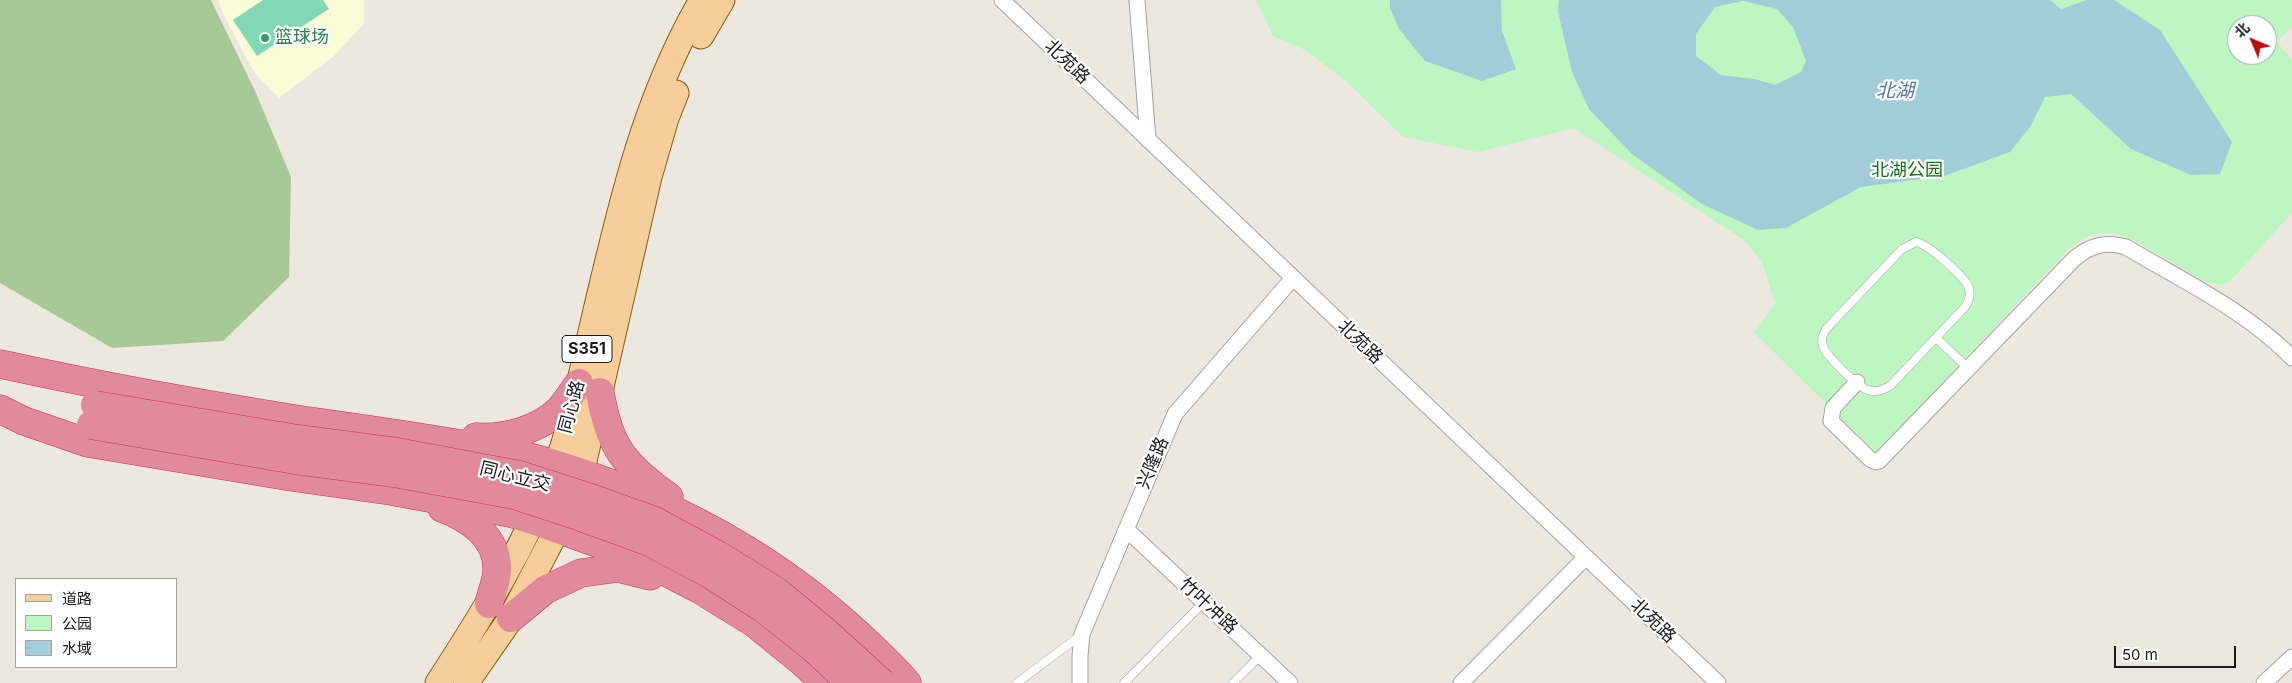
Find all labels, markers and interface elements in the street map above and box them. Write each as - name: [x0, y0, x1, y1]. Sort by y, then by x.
- north arrow: [2227, 15, 2277, 65]
- text: 北: [2231, 19, 2253, 41]
- place label: 篮球场: [275, 27, 329, 49]
- marker: 篮球场: [259, 32, 271, 44]
- street label: 北苑路: [1040, 35, 1094, 89]
- water label: 北湖: [1876, 80, 1914, 102]
- park label: 北湖公园: [1871, 160, 1943, 182]
- street label: 北苑路: [1333, 315, 1387, 369]
- road number: S351: [562, 336, 612, 362]
- street label: 同心路: [555, 378, 589, 436]
- street label: 兴隆路: [1133, 434, 1173, 492]
- street label: 同心立交: [477, 458, 553, 496]
- street label: 竹叶冲路: [1174, 574, 1242, 638]
- legend: [15, 578, 178, 668]
- text: 道路: [62, 589, 92, 608]
- street label: 北苑路: [1626, 594, 1680, 648]
- text: 公园: [62, 614, 92, 633]
- scale bar: [2117, 636, 2240, 668]
- text: 水域: [62, 639, 92, 658]
- text: 50 m: [2122, 645, 2158, 664]

